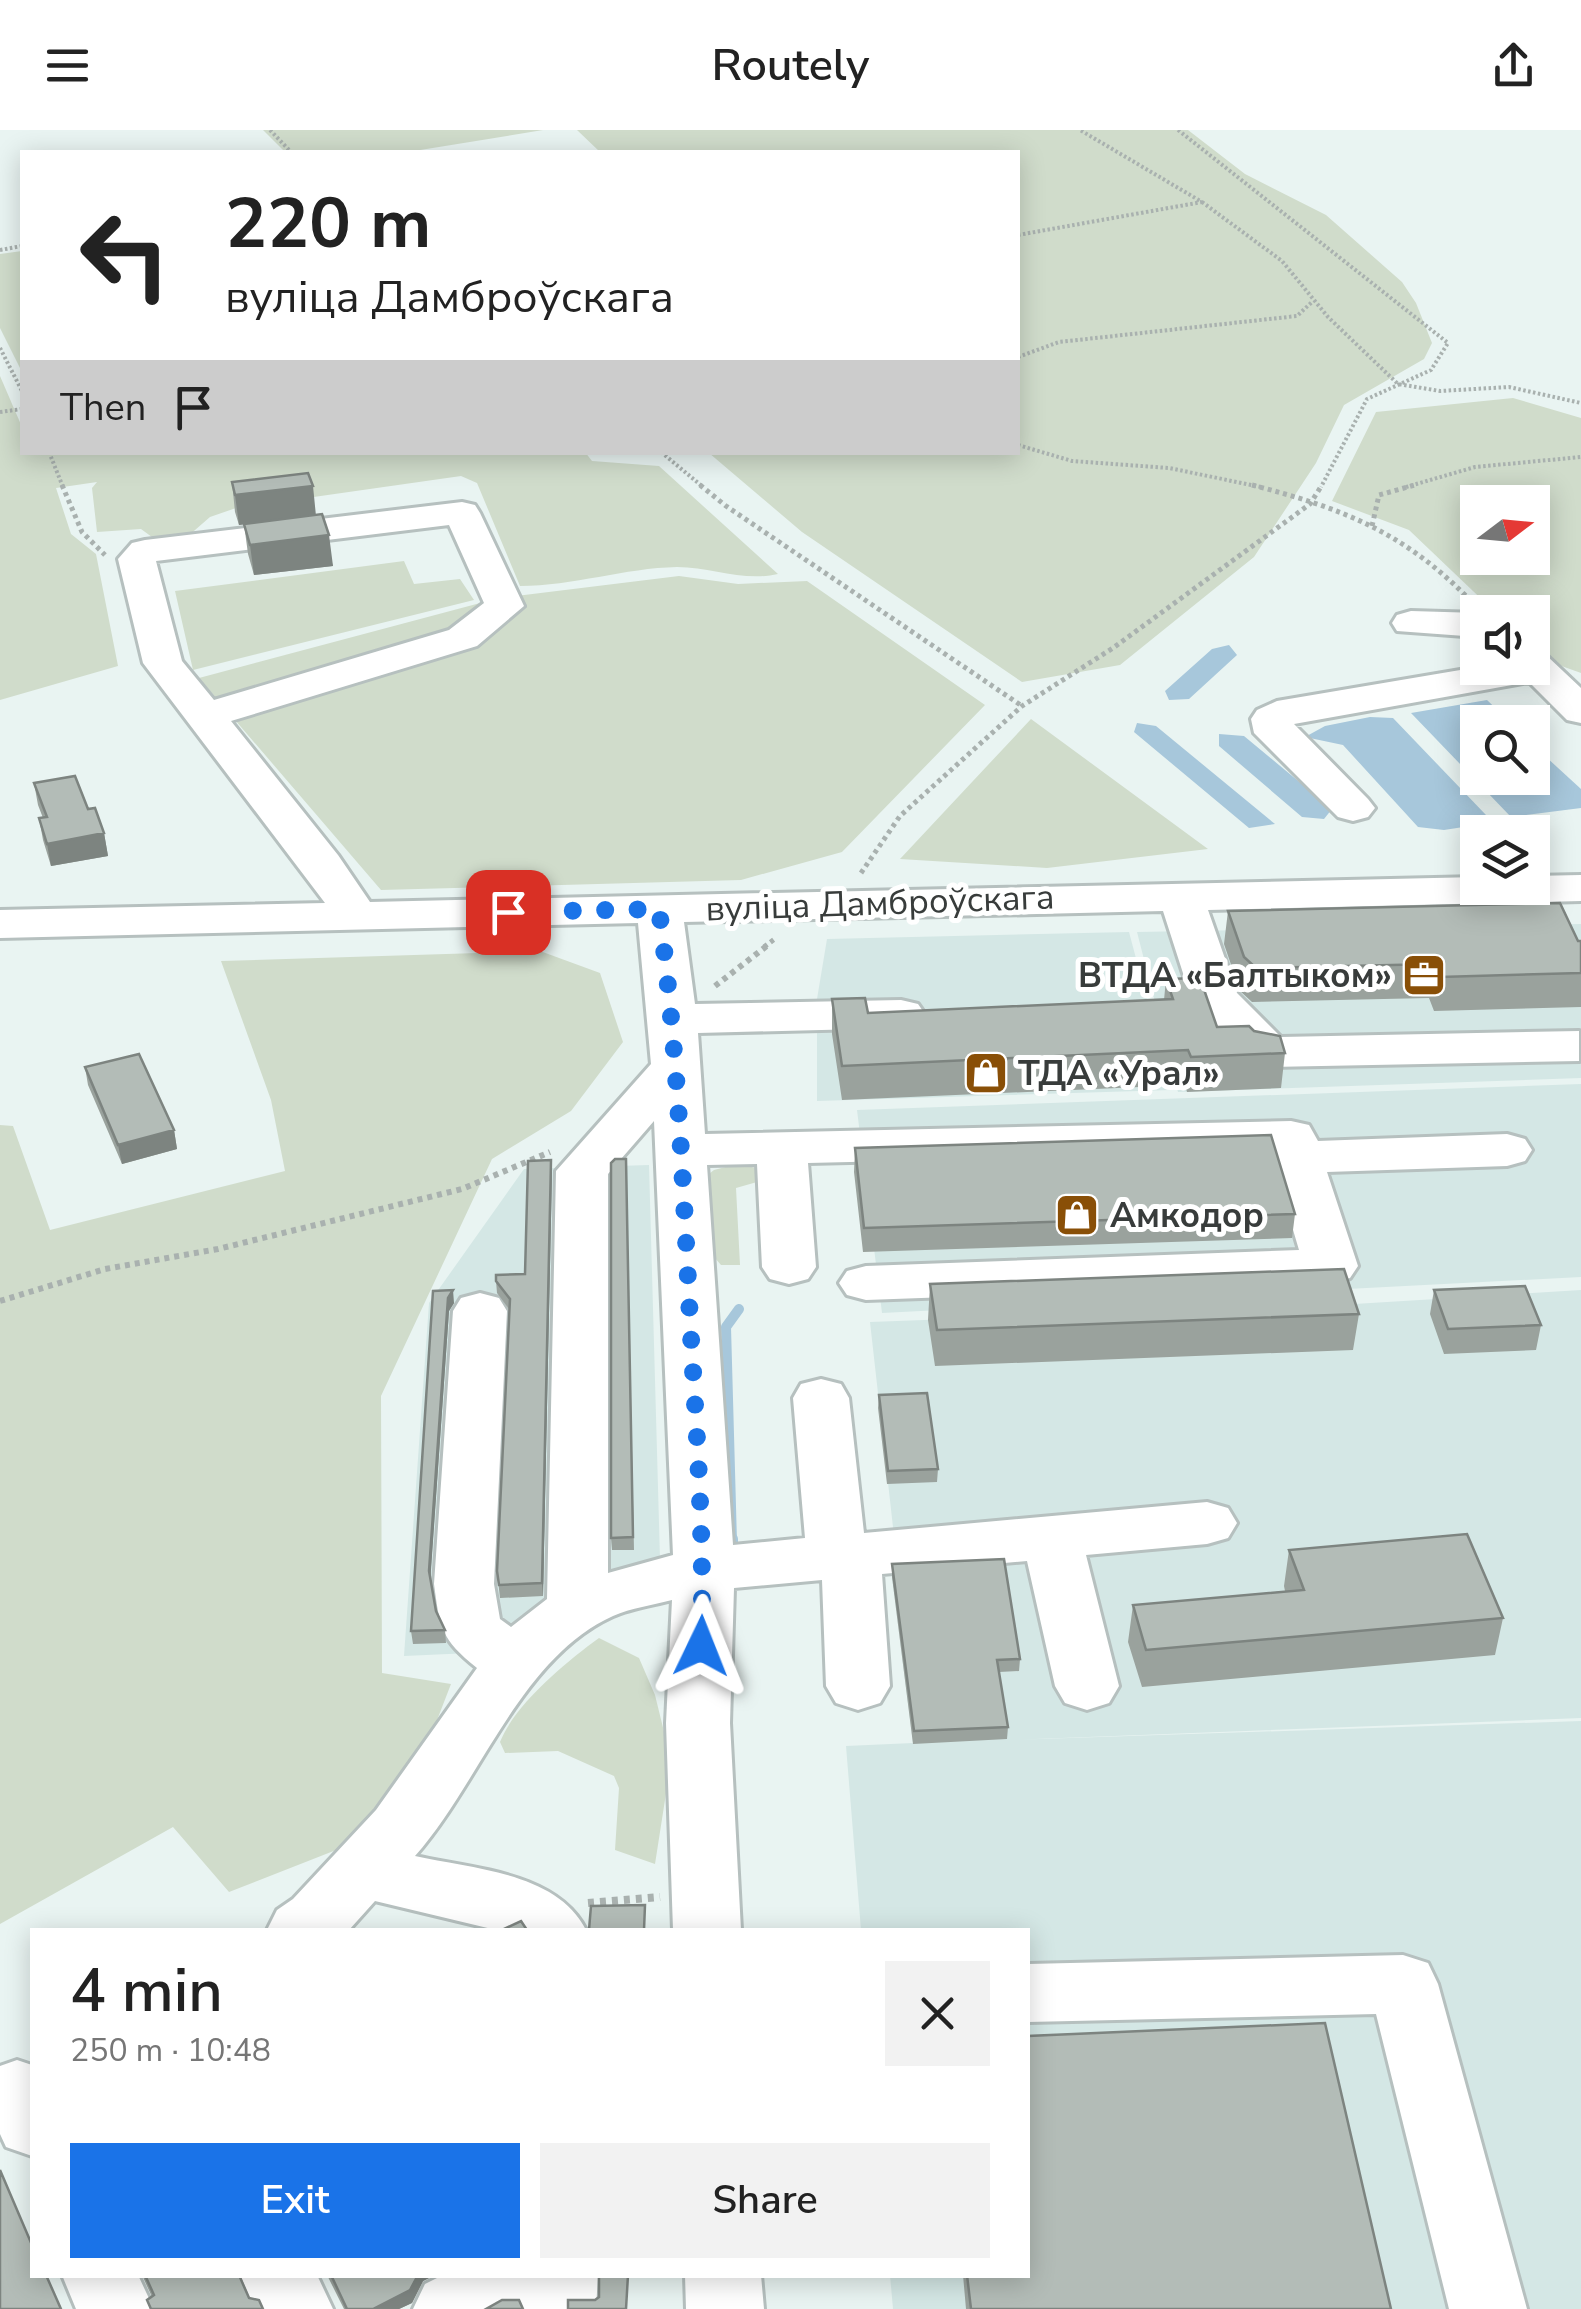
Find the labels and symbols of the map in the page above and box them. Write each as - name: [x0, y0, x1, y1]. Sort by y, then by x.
- north arrow: [1460, 485, 1550, 575]
- pin: [466, 870, 551, 955]
- street label: вуліца Дамброўскага: [705, 873, 1055, 933]
- place label: ВТДА «Балтыком»: [1078, 952, 1392, 999]
- office icon: ВТДА «Балтыком»: [1401, 952, 1447, 998]
- shop icon: ТДА «Урал»: [963, 1050, 1009, 1096]
- place label: ТДА «Урал»: [1018, 1050, 1220, 1097]
- shop icon: Амкодор: [1054, 1192, 1100, 1238]
- place label: Амкодор: [1110, 1192, 1264, 1239]
- position arrow: [649, 1594, 753, 1698]

